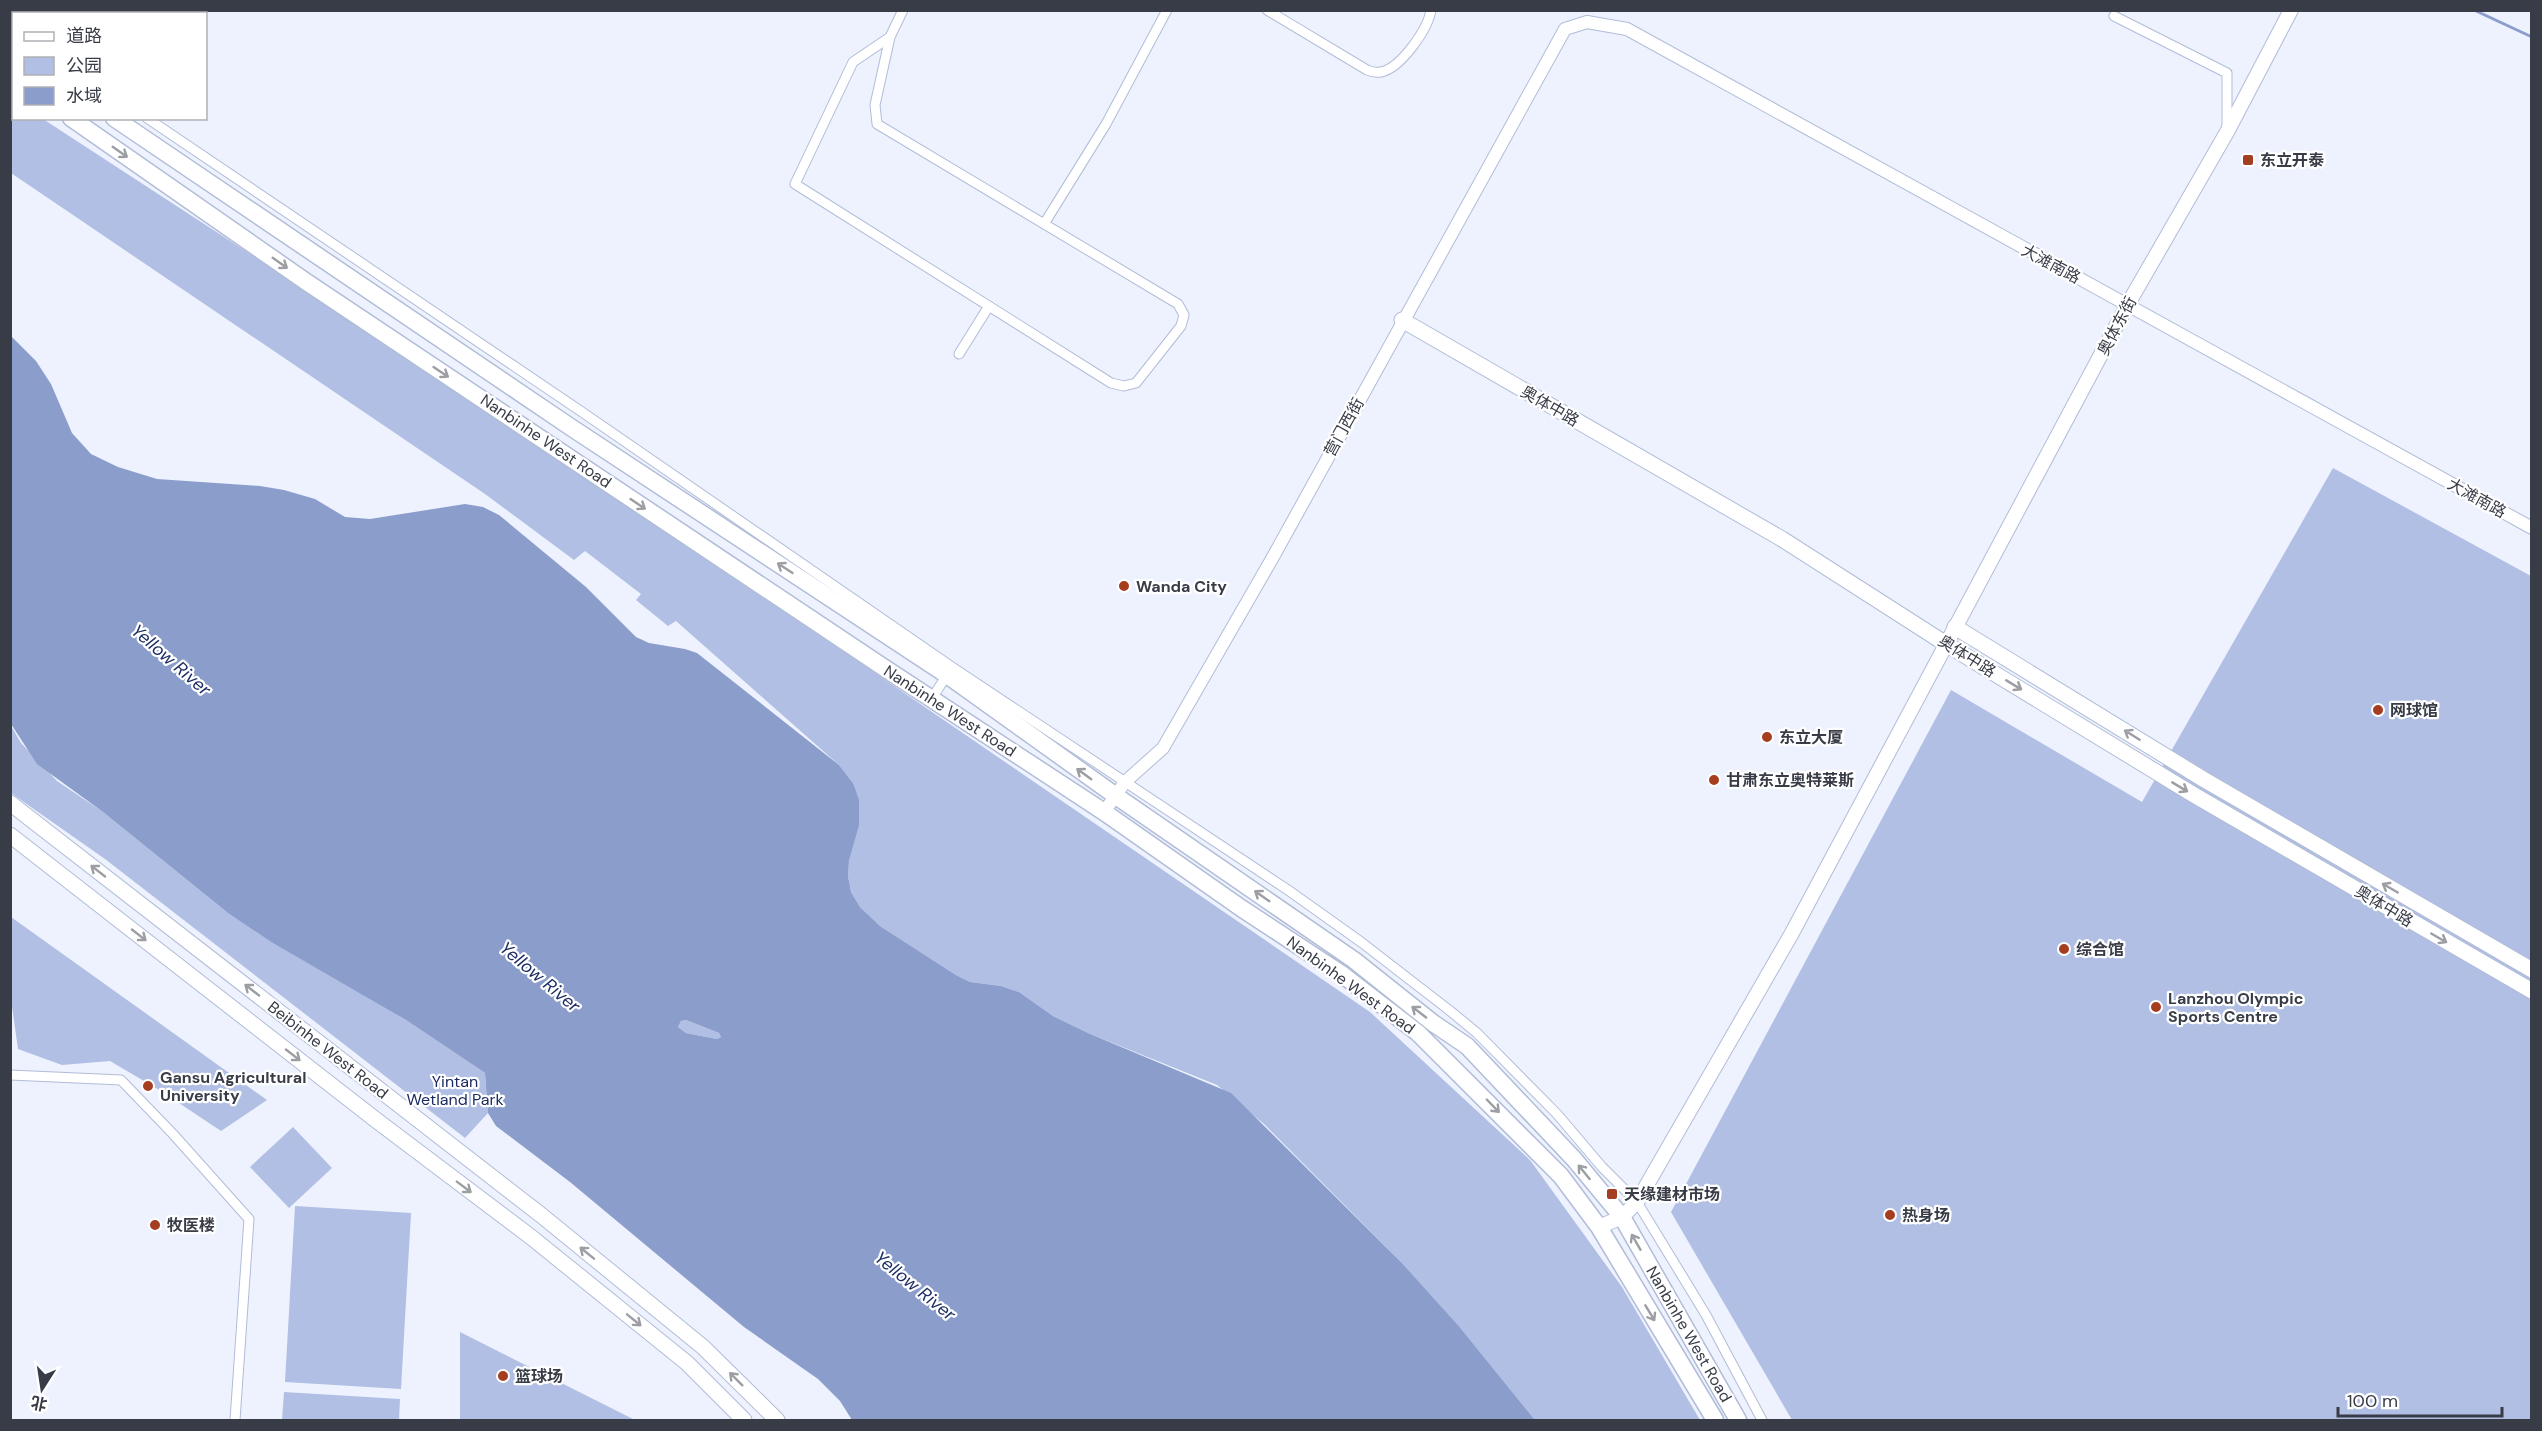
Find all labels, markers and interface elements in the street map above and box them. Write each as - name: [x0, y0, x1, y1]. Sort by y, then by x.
- legend: [12, 12, 207, 120]
- text: 道路: [66, 24, 102, 48]
- text: 公园: [66, 54, 102, 78]
- text: 水域: [66, 84, 102, 108]
- one-way arrow: [111, 146, 127, 158]
- place label: 东立开泰: [2260, 150, 2324, 171]
- marker: 东立开泰: [2241, 153, 2255, 167]
- street label: 大滩南路: [2018, 240, 2084, 288]
- one-way arrow: [271, 257, 288, 269]
- street label: 奥体东街: [2093, 293, 2141, 359]
- one-way arrow: [433, 366, 449, 378]
- street label: 奥体中路: [1517, 381, 1583, 431]
- street label: Nanbinhe West Road: [476, 389, 616, 493]
- street label: 营门西街: [1319, 394, 1369, 460]
- street label: 大滩南路: [2444, 473, 2510, 523]
- one-way arrow: [630, 497, 647, 510]
- one-way arrow: [778, 562, 794, 574]
- place label: Wanda City: [1136, 576, 1227, 597]
- marker: Wanda City: [1117, 579, 1131, 593]
- water label: Yellow River: [126, 619, 217, 702]
- street label: 奥体中路: [1934, 630, 2000, 682]
- street label: Nanbinhe West Road: [880, 660, 1020, 762]
- one-way arrow: [2005, 680, 2022, 692]
- place label: 网球馆: [2390, 700, 2438, 721]
- marker: 网球馆: [2371, 703, 2385, 717]
- place label: 东立大厦: [1779, 727, 1843, 748]
- one-way arrow: [2124, 729, 2141, 741]
- marker: 东立大厦: [1760, 730, 1774, 744]
- one-way arrow: [1077, 767, 1093, 780]
- place label: 甘肃东立奥特莱斯: [1726, 770, 1854, 791]
- marker: 甘肃东立奥特莱斯: [1707, 773, 1721, 787]
- one-way arrow: [2171, 782, 2188, 794]
- one-way arrow: [90, 864, 106, 877]
- street label: 奥体中路: [2351, 881, 2417, 931]
- one-way arrow: [2382, 882, 2399, 894]
- one-way arrow: [1254, 890, 1271, 902]
- one-way arrow: [131, 929, 147, 942]
- street label: Nanbinhe West Road: [1283, 931, 1419, 1039]
- one-way arrow: [2431, 933, 2448, 945]
- water label: Yellow River: [495, 936, 586, 1019]
- place label: 综合馆: [2076, 939, 2124, 960]
- marker: 综合馆: [2057, 942, 2071, 956]
- one-way arrow: [244, 984, 260, 997]
- place label: Lanzhou Olympic Sports Centre: [2168, 988, 2303, 1027]
- street label: Beibinhe West Road: [263, 996, 393, 1104]
- marker: Lanzhou Olympic Sports Centre: [2149, 1000, 2163, 1014]
- one-way arrow: [1411, 1005, 1427, 1018]
- one-way arrow: [285, 1049, 301, 1062]
- place label: Gansu Agricultural University: [160, 1067, 306, 1106]
- park label: Yintan Wetland Park: [406, 1071, 504, 1110]
- marker: Gansu Agricultural University: [141, 1079, 155, 1093]
- one-way arrow: [1486, 1099, 1500, 1114]
- one-way arrow: [1578, 1164, 1591, 1180]
- one-way arrow: [456, 1181, 472, 1194]
- place label: 天缘建材市场: [1624, 1184, 1720, 1205]
- marker: 天缘建材市场: [1605, 1187, 1619, 1201]
- place label: 热身场: [1902, 1205, 1950, 1226]
- marker: 热身场: [1883, 1208, 1897, 1222]
- place label: 牧医楼: [167, 1215, 215, 1236]
- marker: 牧医楼: [148, 1218, 162, 1232]
- one-way arrow: [1630, 1234, 1642, 1251]
- one-way arrow: [580, 1246, 596, 1259]
- water label: Yellow River: [869, 1246, 962, 1327]
- street label: Nanbinhe West Road: [1641, 1262, 1737, 1406]
- one-way arrow: [1645, 1304, 1657, 1321]
- one-way arrow: [626, 1314, 642, 1327]
- north arrow: [12, 1359, 72, 1419]
- place label: 篮球场: [515, 1366, 563, 1387]
- marker: 篮球场: [496, 1369, 510, 1383]
- one-way arrow: [728, 1372, 743, 1387]
- scale bar: [2338, 1380, 2502, 1418]
- text: 100 m: [2347, 1389, 2398, 1413]
- text: 北: [29, 1391, 49, 1415]

